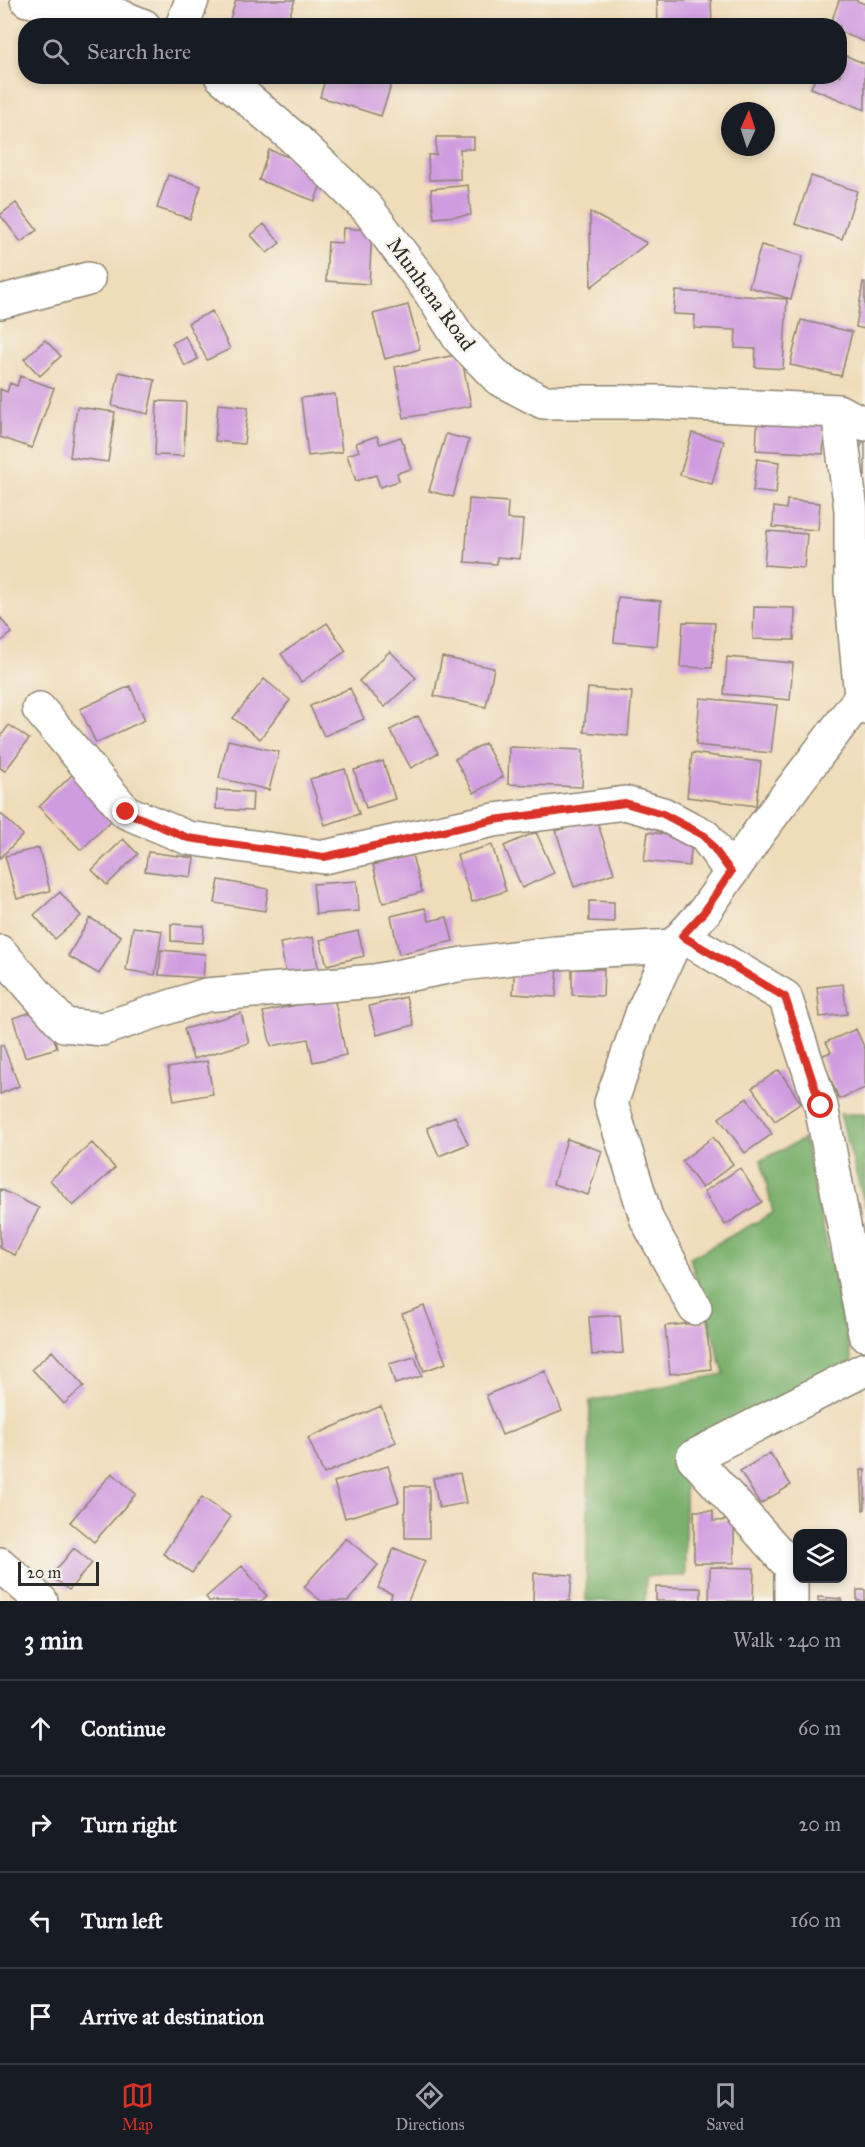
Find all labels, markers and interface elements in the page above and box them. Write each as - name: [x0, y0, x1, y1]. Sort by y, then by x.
- search box: [18, 18, 847, 84]
- icon: search: [39, 35, 72, 68]
- text: Search here: [87, 38, 191, 65]
- north arrow: [721, 102, 775, 156]
- street label: Munhena Road: [381, 232, 481, 356]
- route end: [112, 798, 138, 824]
- route start: [807, 1092, 833, 1118]
- map controls: [793, 1529, 847, 1583]
- button: layers: [793, 1529, 847, 1583]
- scale bar: [18, 1559, 99, 1586]
- text: 20 m: [27, 1563, 61, 1582]
- text: 3 min: [24, 1624, 83, 1656]
- text: Walk · 240 m: [733, 1628, 841, 1652]
- icon: ahead: [24, 1712, 57, 1745]
- text: Continue: [81, 1715, 166, 1742]
- text: 60 m: [798, 1716, 841, 1740]
- icon: right: [24, 1808, 57, 1841]
- text: Turn right: [81, 1811, 177, 1838]
- text: 20 m: [798, 1812, 841, 1836]
- icon: left: [24, 1904, 57, 1937]
- text: Turn left: [81, 1907, 163, 1934]
- text: 160 m: [790, 1908, 841, 1932]
- icon: arrive: [24, 2000, 57, 2033]
- text: Arrive at destination: [81, 2003, 264, 2030]
- tab: Map: [121, 2079, 154, 2134]
- tab: Directions: [396, 2079, 464, 2134]
- tab: Saved: [706, 2079, 744, 2134]

